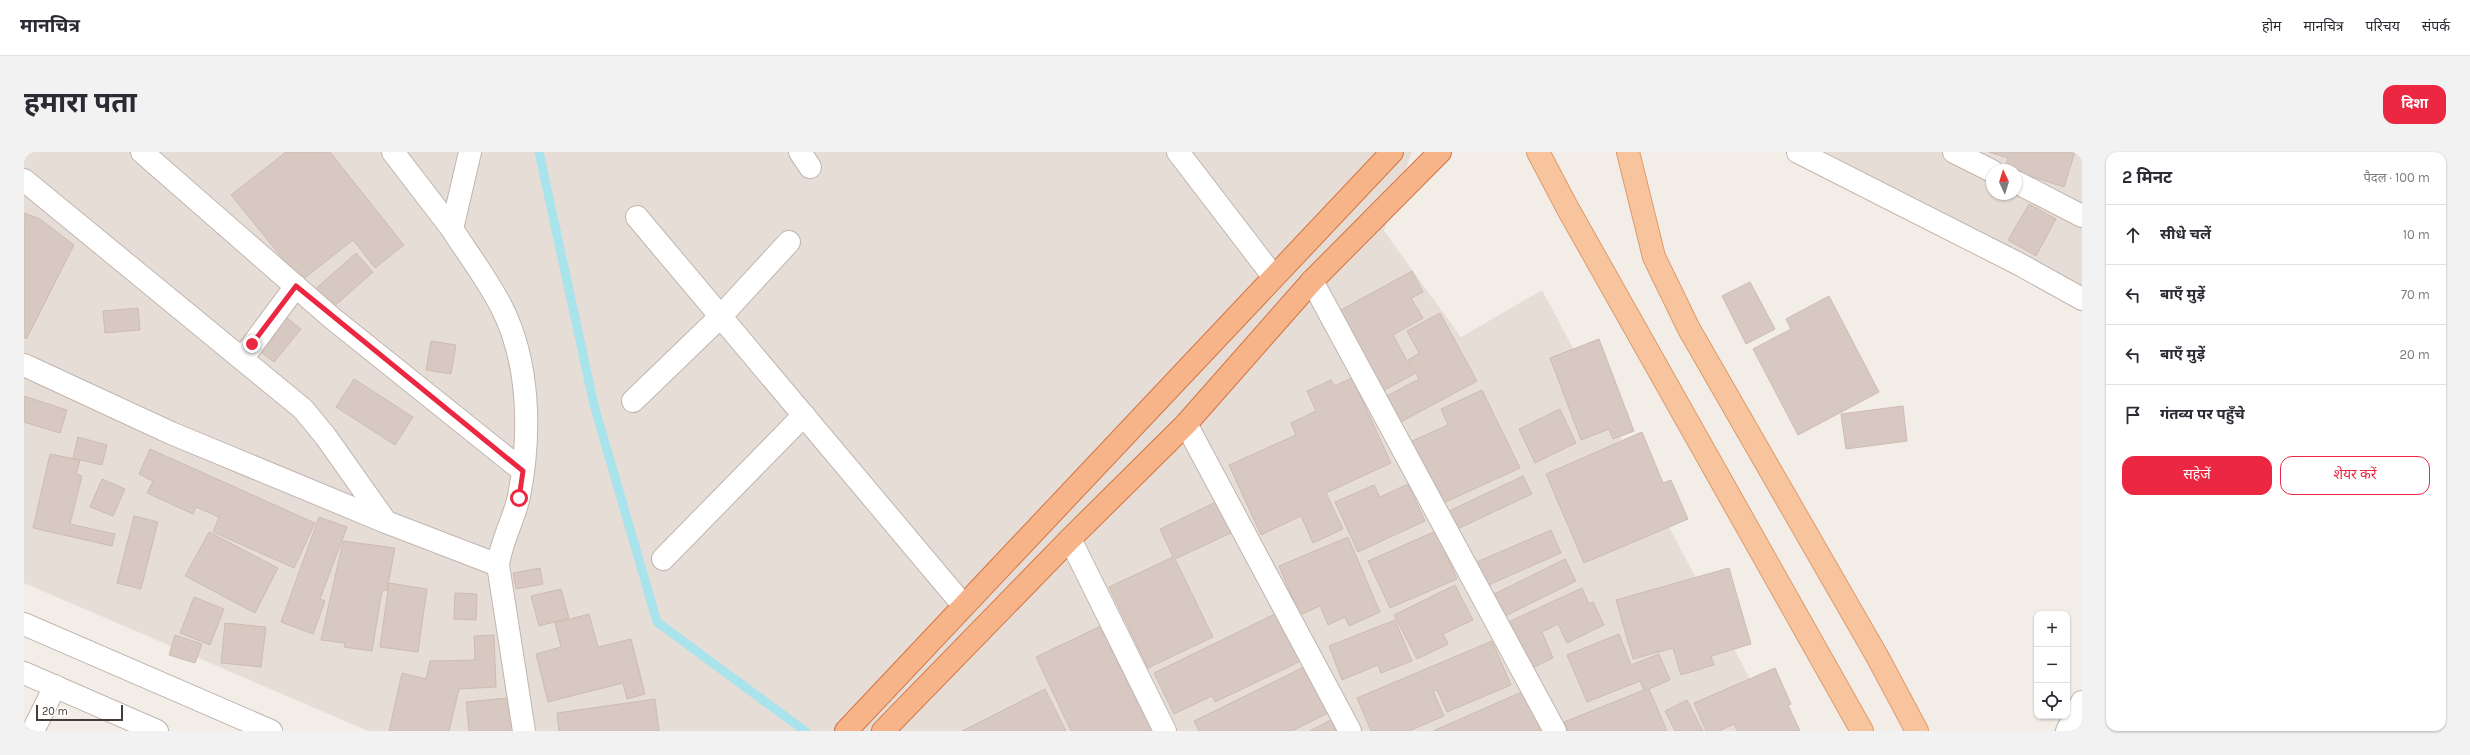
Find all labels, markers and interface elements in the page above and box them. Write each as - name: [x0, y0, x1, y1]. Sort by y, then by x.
- text: मानचित्र: [20, 15, 80, 37]
- text: होम: [2262, 18, 2281, 35]
- text: मानचित्र: [2303, 18, 2344, 35]
- text: परिचय: [2366, 18, 2400, 35]
- text: संपर्क: [2422, 18, 2450, 35]
- button: दिशा: [2383, 85, 2446, 124]
- text: हमारा पता: [24, 86, 137, 119]
- north arrow: [1986, 164, 2022, 200]
- text: 2 मिनट: [2122, 167, 2172, 187]
- text: पैदल · 100 m: [2363, 170, 2430, 185]
- icon: ahead: [2122, 224, 2144, 246]
- text: सीधे चलें: [2160, 225, 2211, 243]
- text: 10 m: [2403, 227, 2430, 242]
- icon: left: [2122, 284, 2144, 306]
- text: बाएँ मुड़ें: [2160, 285, 2205, 303]
- text: 70 m: [2401, 287, 2430, 302]
- route end: [243, 335, 261, 353]
- icon: left: [2122, 344, 2144, 366]
- text: बाएँ मुड़ें: [2160, 345, 2205, 363]
- text: 20 m: [2400, 347, 2430, 362]
- icon: arrive: [2122, 404, 2144, 426]
- text: गंतव्य पर पहुँचे: [2160, 405, 2245, 423]
- button: सहेजें: [2122, 456, 2272, 495]
- button: शेयर करें: [2280, 456, 2430, 495]
- route start: [510, 489, 528, 507]
- map controls: [2034, 611, 2070, 719]
- button: +: [2034, 611, 2070, 647]
- button: −: [2034, 647, 2070, 683]
- button: locate: [2034, 683, 2070, 719]
- scale bar: [36, 703, 123, 722]
- text: 20 m: [42, 705, 68, 718]

